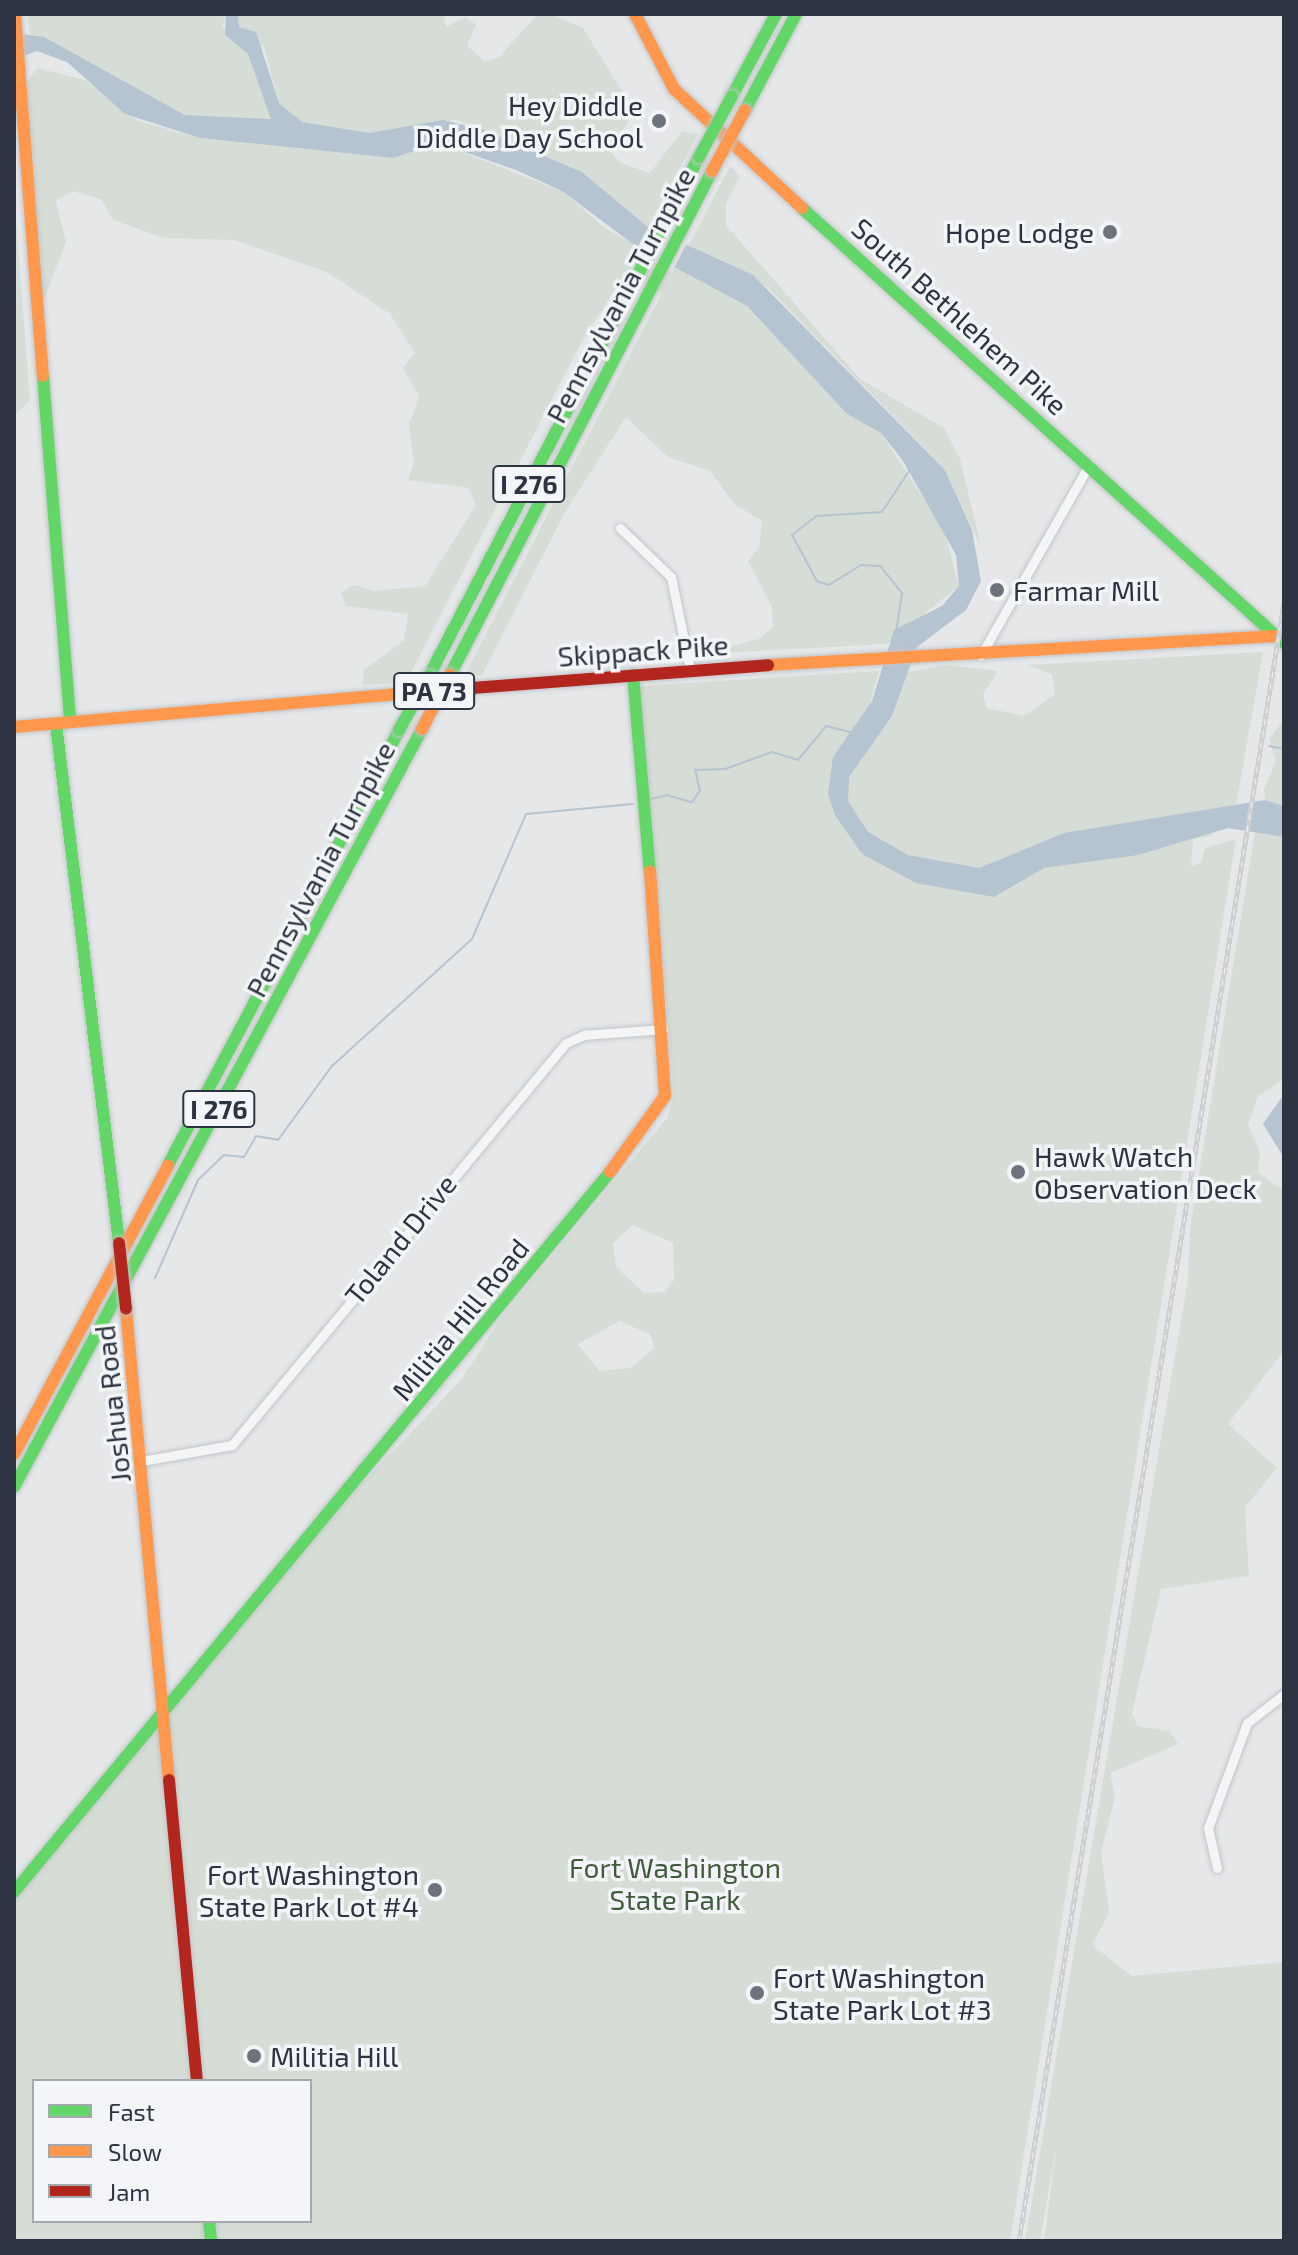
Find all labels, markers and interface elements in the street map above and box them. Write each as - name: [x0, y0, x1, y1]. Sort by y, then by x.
- place label: Hey Diddle Diddle Day School: [415, 88, 643, 154]
- marker: Hey Diddle Diddle Day School: [650, 112, 668, 130]
- street label: Pennsylvania Turnpike: [538, 161, 702, 429]
- street label: South Bethlehem Pike: [846, 211, 1074, 421]
- place label: Hope Lodge: [945, 215, 1094, 249]
- marker: Hope Lodge: [1101, 223, 1119, 241]
- road number: I 276: [491, 462, 567, 506]
- place label: Farmar Mill: [1013, 573, 1160, 607]
- marker: Farmar Mill: [988, 581, 1006, 599]
- street label: Skippack Pike: [556, 627, 730, 673]
- road number: PA 73: [392, 669, 476, 713]
- street label: Pennsylvania Turnpike: [238, 735, 402, 1003]
- road number: I 276: [181, 1087, 257, 1131]
- place label: Hawk Watch Observation Deck: [1034, 1139, 1257, 1205]
- marker: Hawk Watch Observation Deck: [1009, 1163, 1027, 1181]
- street label: Toland Drive: [337, 1167, 463, 1311]
- street label: Militia Hill Road: [384, 1231, 536, 1407]
- street label: Joshua Road: [87, 1324, 137, 1484]
- park label: Fort Washington State Park: [569, 1850, 781, 1916]
- place label: Fort Washington State Park Lot #4: [198, 1857, 419, 1923]
- marker: Fort Washington State Park Lot #4: [426, 1881, 444, 1899]
- place label: Fort Washington State Park Lot #3: [773, 1960, 992, 2026]
- marker: Fort Washington State Park Lot #3: [748, 1984, 766, 2002]
- place label: Militia Hill: [270, 2039, 398, 2073]
- marker: Militia Hill: [245, 2047, 263, 2065]
- legend: [32, 2079, 312, 2223]
- text: Fast: [108, 2097, 155, 2126]
- text: Slow: [108, 2137, 162, 2166]
- text: Jam: [108, 2177, 150, 2206]

